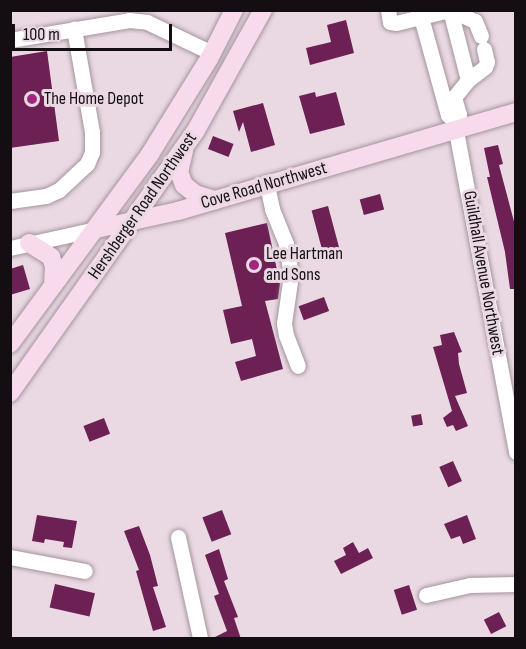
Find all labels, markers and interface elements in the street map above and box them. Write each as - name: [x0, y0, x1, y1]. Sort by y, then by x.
- scale bar: [15, 12, 176, 50]
- text: 100 m: [23, 24, 60, 45]
- place label: The Home Depot: [44, 88, 144, 110]
- marker: The Home Depot: [25, 92, 39, 106]
- street label: Hershberger Road Northwest: [84, 128, 202, 284]
- street label: Cove Road Northwest: [198, 158, 330, 214]
- street label: Guildhall Avenue Northwest: [458, 189, 508, 357]
- place label: Lee Hartman and Sons: [266, 244, 343, 286]
- marker: Lee Hartman and Sons: [247, 258, 261, 272]

